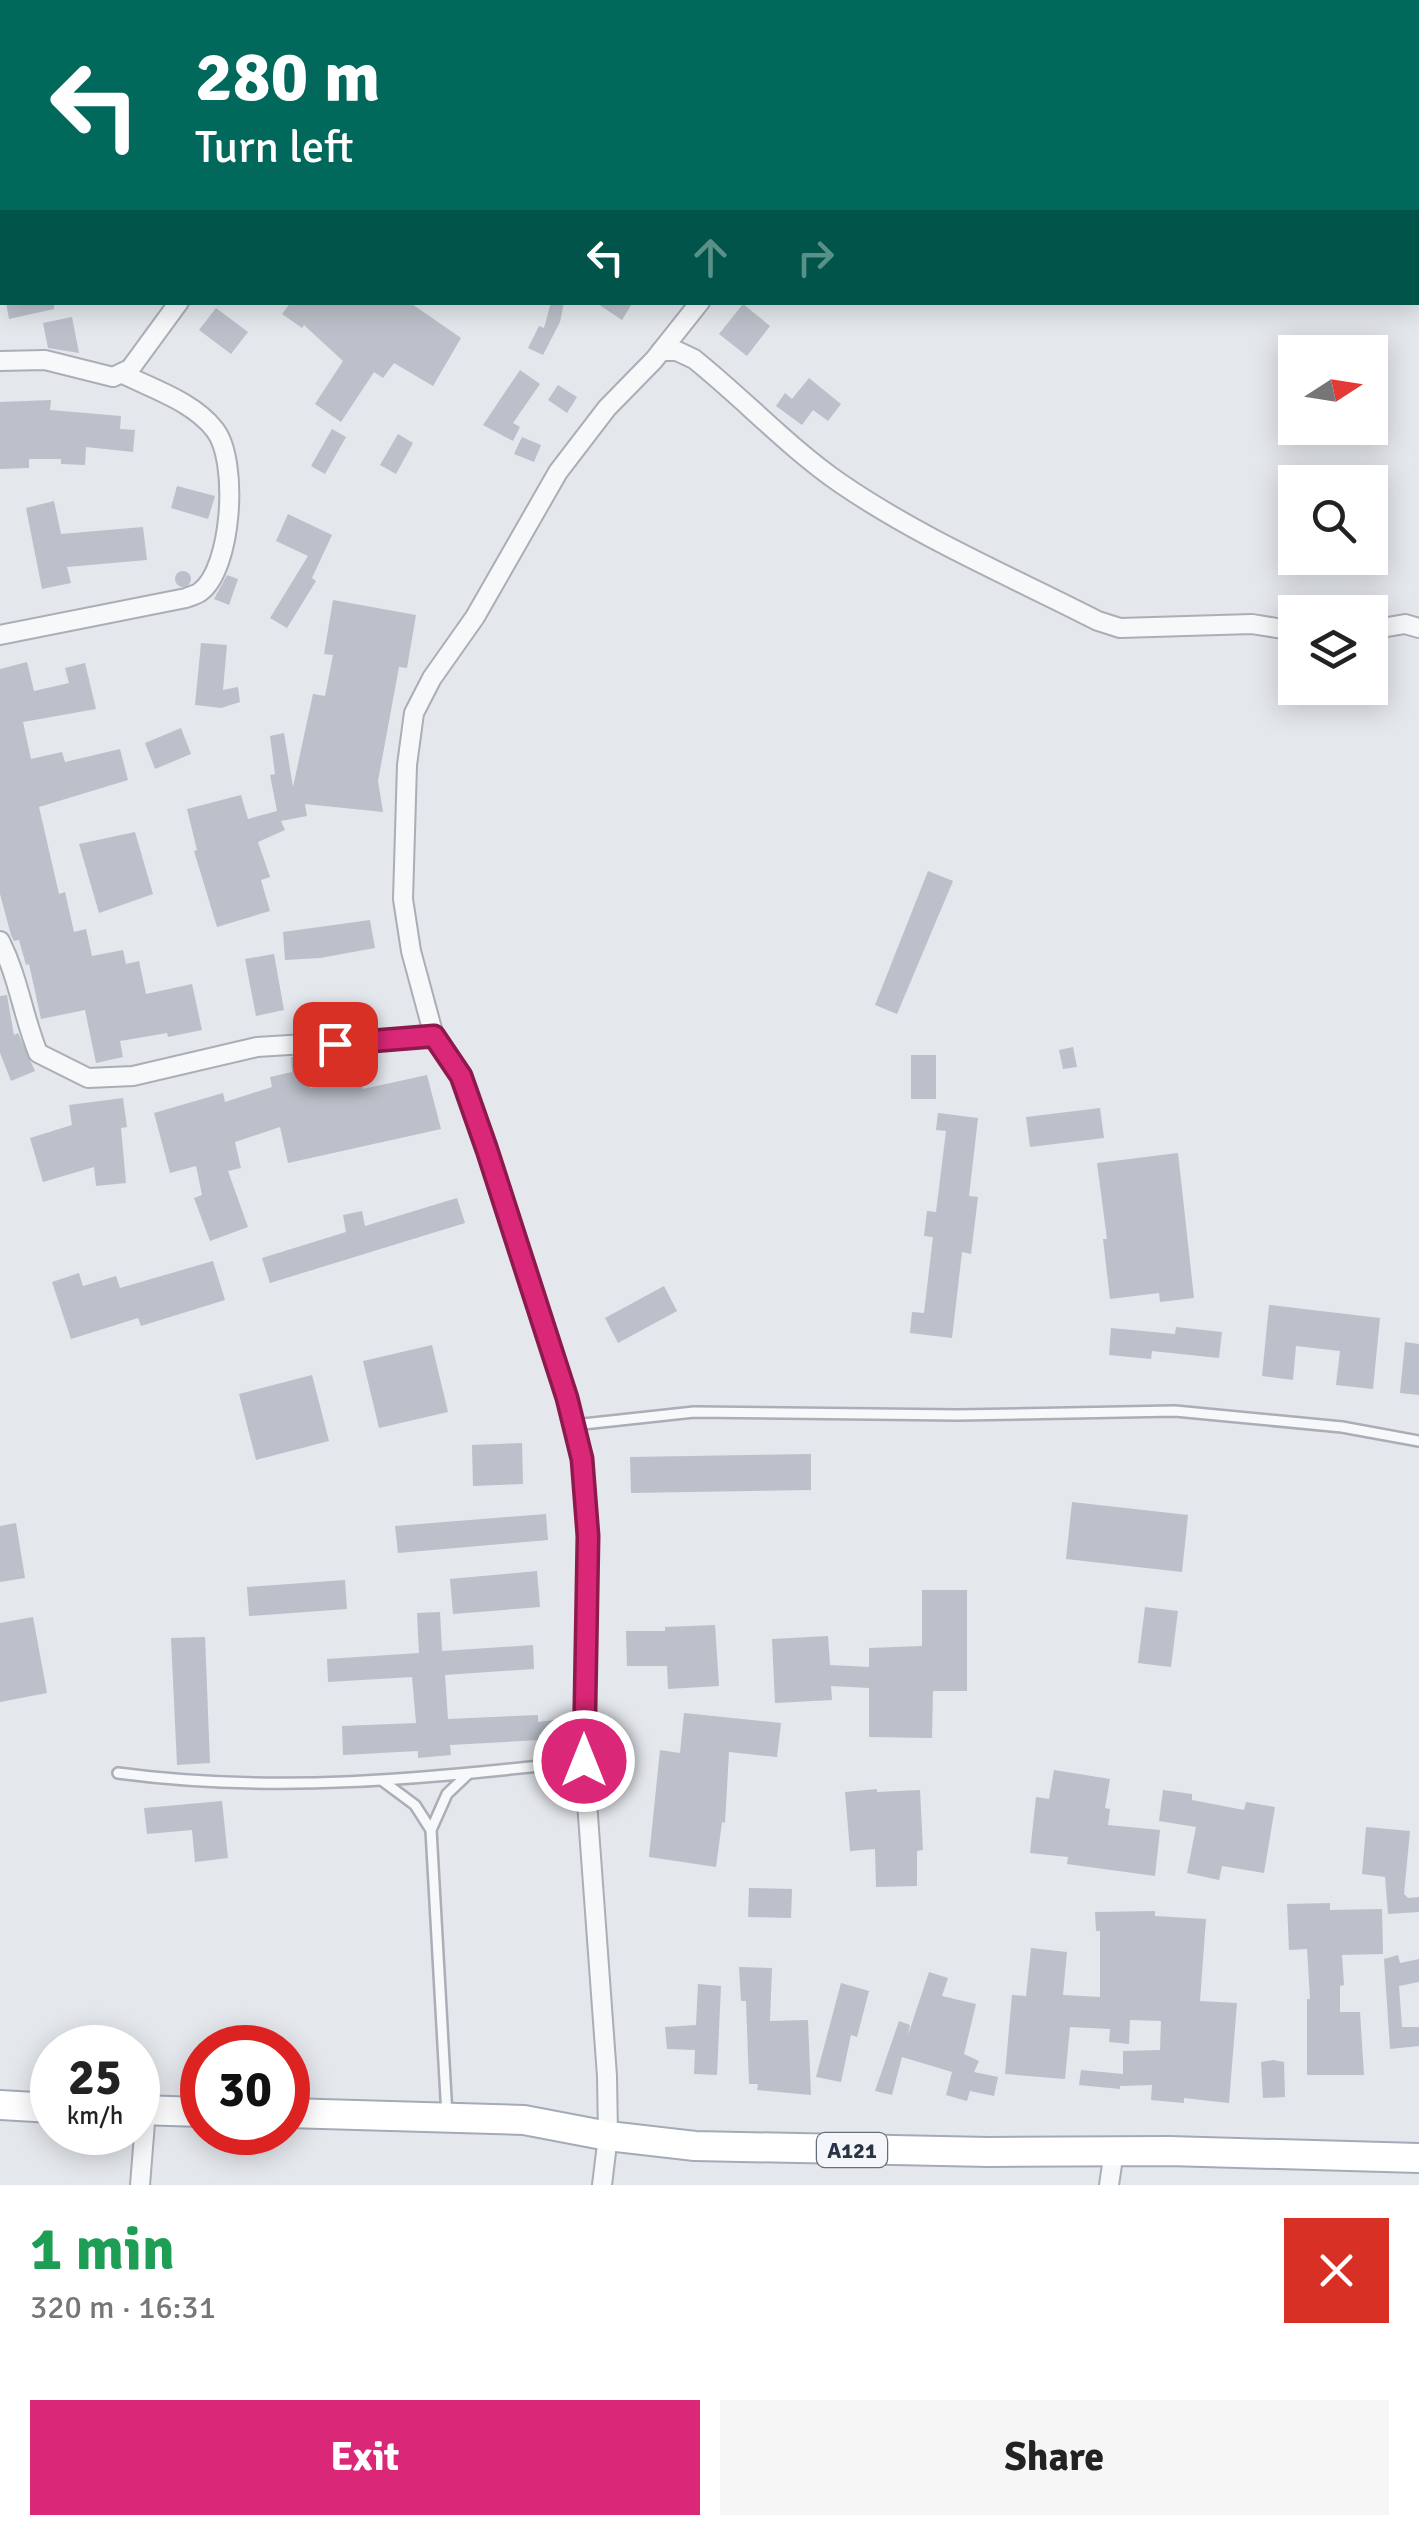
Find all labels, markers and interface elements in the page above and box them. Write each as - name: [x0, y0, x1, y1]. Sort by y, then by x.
- text: 280 m: [195, 34, 380, 120]
- icon: left: [30, 40, 160, 170]
- text: Turn left: [195, 120, 354, 175]
- icon: left: [578, 230, 633, 285]
- icon: ahead: [683, 230, 738, 285]
- icon: right: [788, 230, 843, 285]
- north arrow: [1278, 335, 1388, 445]
- map controls: [1278, 335, 1388, 705]
- button: search: [1278, 465, 1388, 575]
- button: layers: [1278, 595, 1388, 705]
- pin: [293, 1002, 378, 1087]
- icon: arrive: [308, 1017, 363, 1072]
- position arrow: [532, 1709, 636, 1813]
- speed limit sign: 30: [180, 2025, 310, 2155]
- text: 25: [68, 2047, 122, 2109]
- text: km/h: [67, 2100, 123, 2131]
- road number: A121: [817, 2133, 887, 2167]
- text: 1 min: [30, 2213, 175, 2287]
- button: close: [1284, 2218, 1389, 2323]
- text: 320 m · 16:31: [30, 2288, 216, 2327]
- button: Exit: [30, 2400, 700, 2515]
- button: Share: [720, 2400, 1389, 2515]

